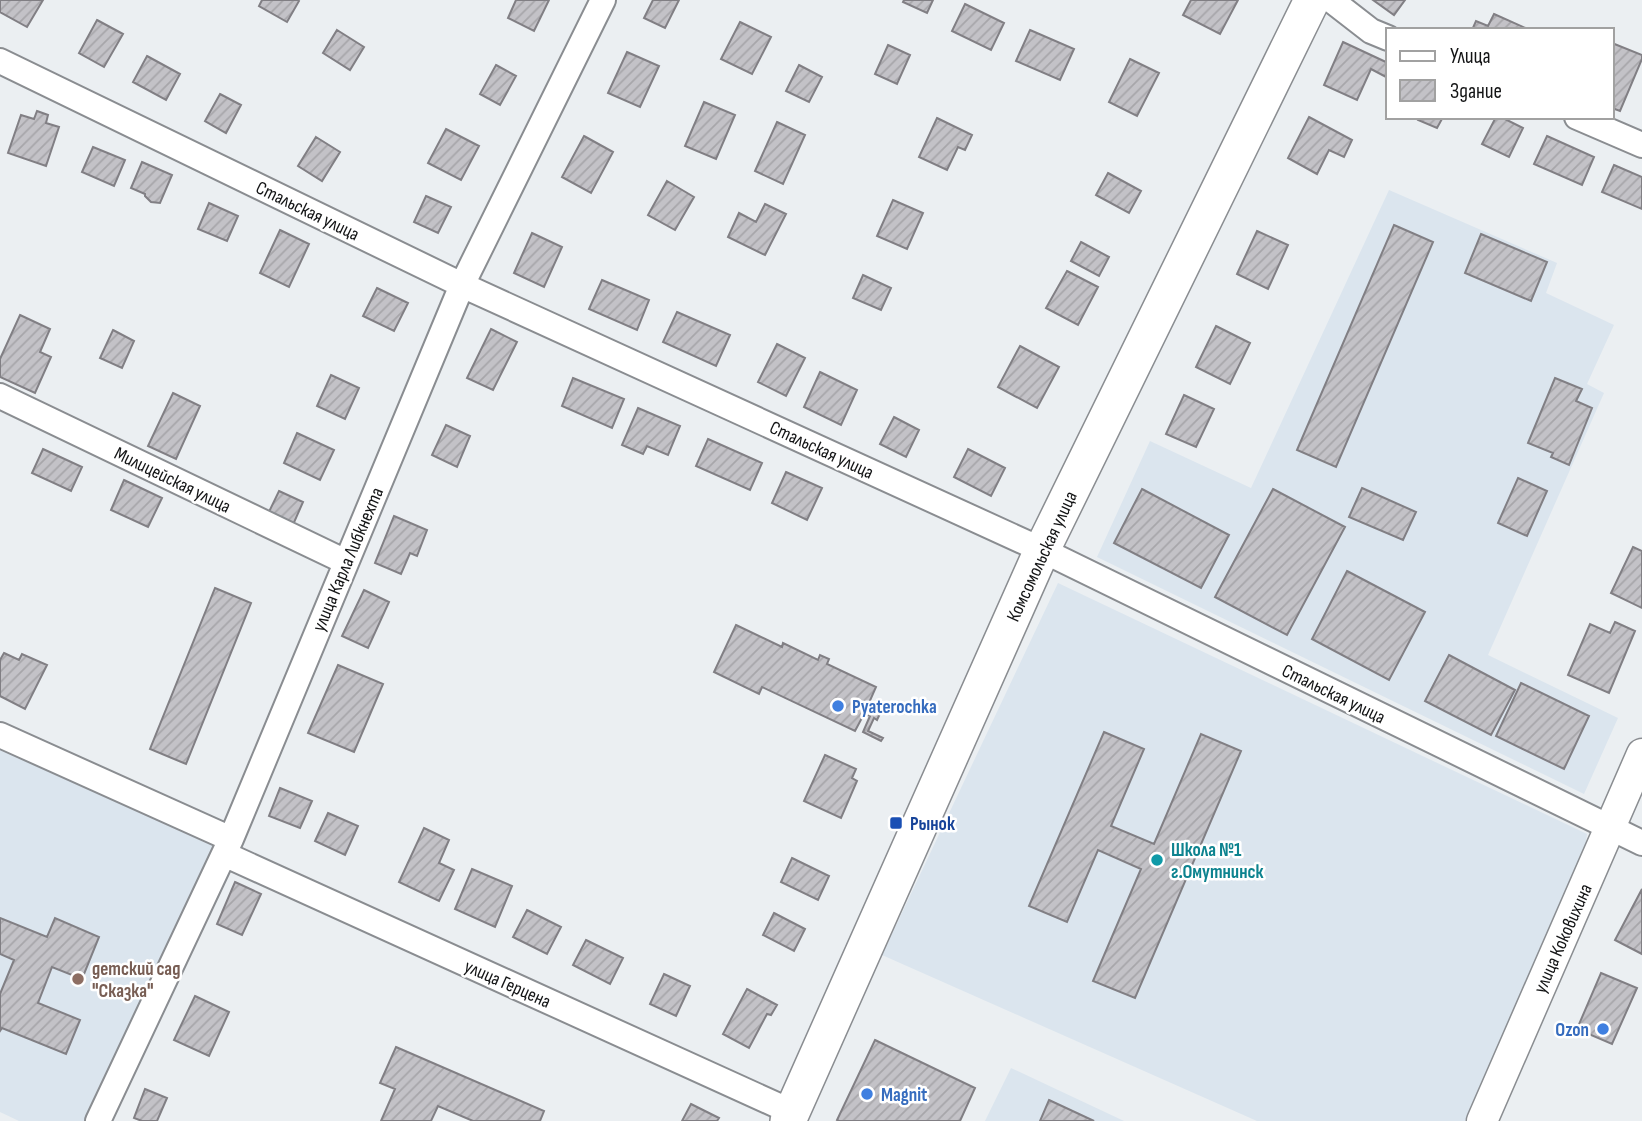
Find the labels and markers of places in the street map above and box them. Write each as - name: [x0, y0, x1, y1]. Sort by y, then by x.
- place label: Pyaterochka: [852, 696, 937, 719]
- marker: Pyaterochka: [830, 698, 846, 714]
- place label: Рынок: [910, 813, 955, 836]
- marker: Рынок: [888, 815, 904, 831]
- place label: Школа №1 г.Омутнинск: [1171, 839, 1263, 884]
- marker: Школа №1 г.Омутнинск: [1149, 852, 1165, 868]
- place label: детский сад "Сказка": [92, 958, 180, 1003]
- marker: детский сад "Сказка": [70, 971, 86, 987]
- place label: Ozon: [1555, 1019, 1589, 1042]
- marker: Ozon: [1595, 1021, 1611, 1037]
- place label: Magnit: [881, 1084, 927, 1107]
- marker: Magnit: [859, 1086, 875, 1102]

